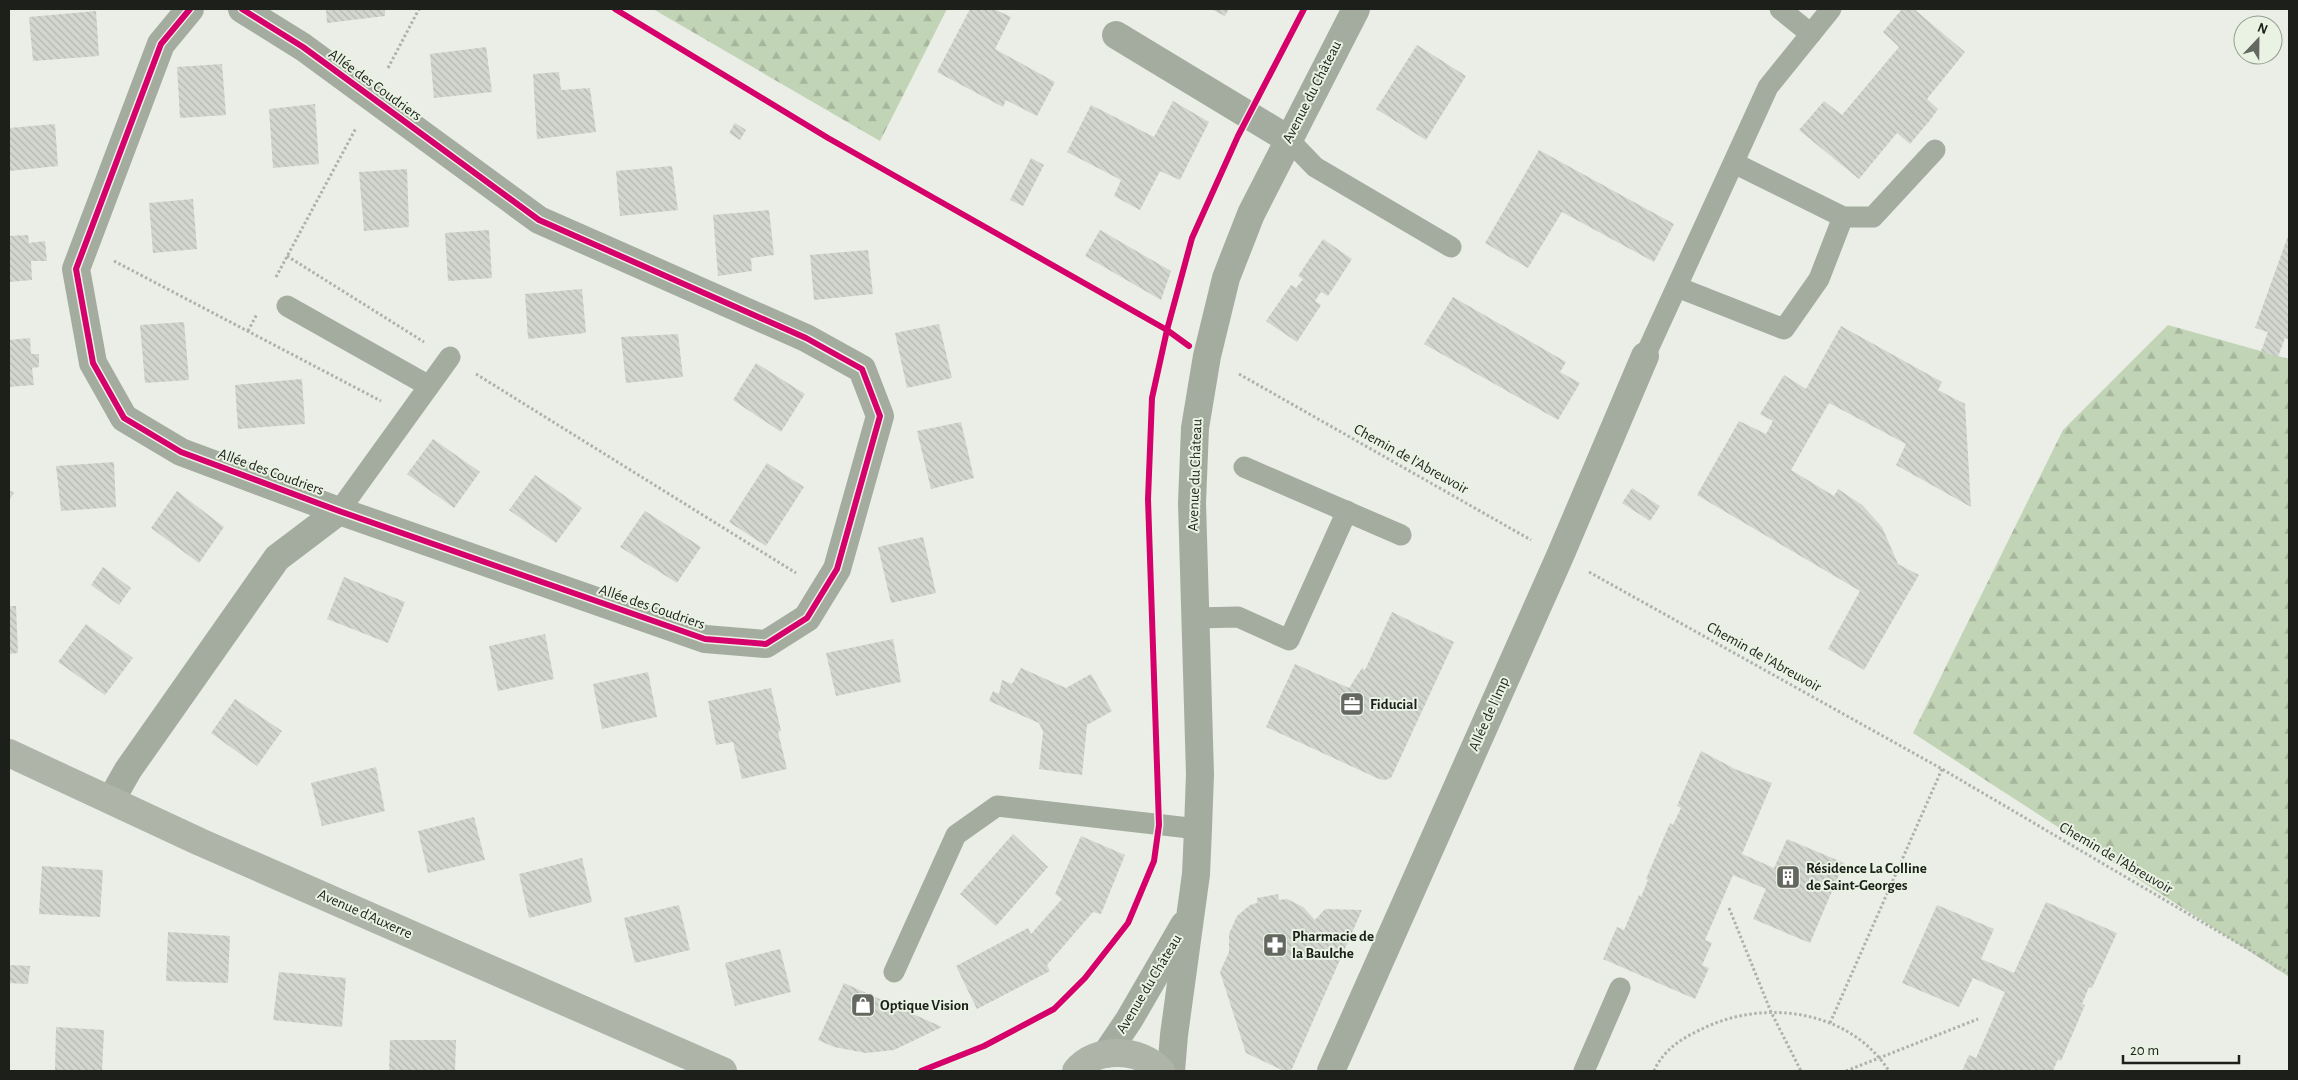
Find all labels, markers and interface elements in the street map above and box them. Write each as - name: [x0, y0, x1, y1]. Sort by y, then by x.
- north arrow: [2233, 15, 2283, 65]
- text: N: [2255, 21, 2270, 37]
- street label: Avenue du Château: [1280, 38, 1344, 146]
- street label: Allée des Coudriers: [326, 46, 424, 124]
- street label: Avenue du Château: [1186, 418, 1204, 532]
- street label: Chemin de l'Abreuvoir: [1351, 421, 1471, 497]
- street label: Allée des Coudriers: [216, 446, 326, 498]
- street label: Allée des Coudriers: [597, 582, 707, 632]
- street label: Chemin de l'Abreuvoir: [1704, 619, 1824, 695]
- street label: Allée de l'Imp: [1466, 675, 1512, 753]
- office icon: Fiducial: [1339, 691, 1365, 717]
- place label: Fiducial: [1370, 697, 1417, 712]
- street label: Chemin de l'Abreuvoir: [2057, 819, 2175, 897]
- place label: Résidence La Colline de Saint-Georges: [1806, 861, 1927, 893]
- building icon: Résidence La Colline de Saint-Georges: [1775, 864, 1801, 890]
- street label: Avenue d'Auxerre: [316, 887, 414, 942]
- place label: Pharmacie de la Baulche: [1292, 929, 1374, 961]
- street label: Avenue du Château: [1114, 932, 1185, 1036]
- pharmacy icon: Pharmacie de la Baulche: [1262, 932, 1288, 958]
- shop icon: Optique Vision: [850, 992, 876, 1018]
- place label: Optique Vision: [880, 998, 969, 1013]
- scale bar: [2123, 1032, 2239, 1064]
- text: 20 m: [2130, 1043, 2159, 1058]

